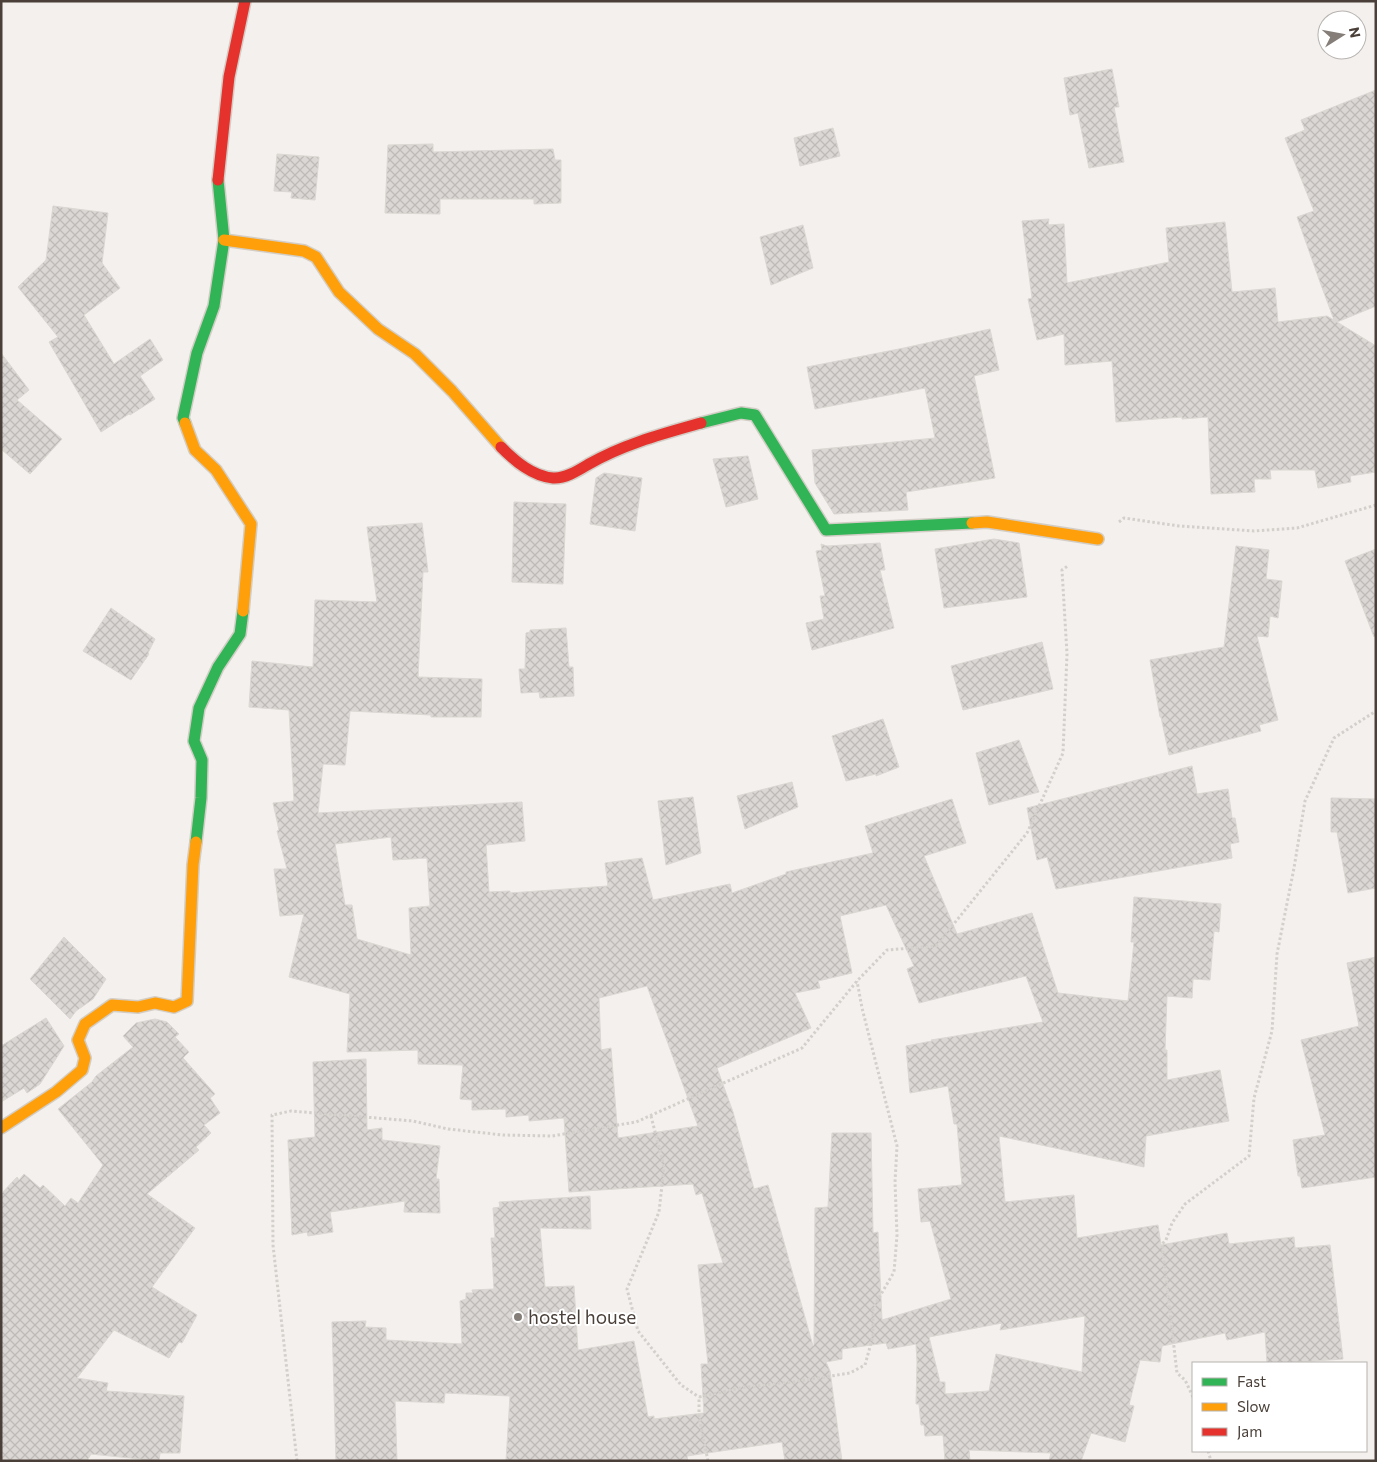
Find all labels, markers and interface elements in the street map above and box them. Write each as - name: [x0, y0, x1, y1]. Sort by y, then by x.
- north arrow: [1317, 10, 1367, 60]
- text: N: [1346, 26, 1365, 39]
- place label: hostel house: [528, 1305, 636, 1328]
- marker: hostel house: [512, 1311, 524, 1323]
- legend: [1192, 1362, 1367, 1452]
- text: Fast: [1237, 1372, 1266, 1390]
- text: Slow: [1237, 1397, 1270, 1415]
- text: Jam: [1237, 1422, 1262, 1440]

